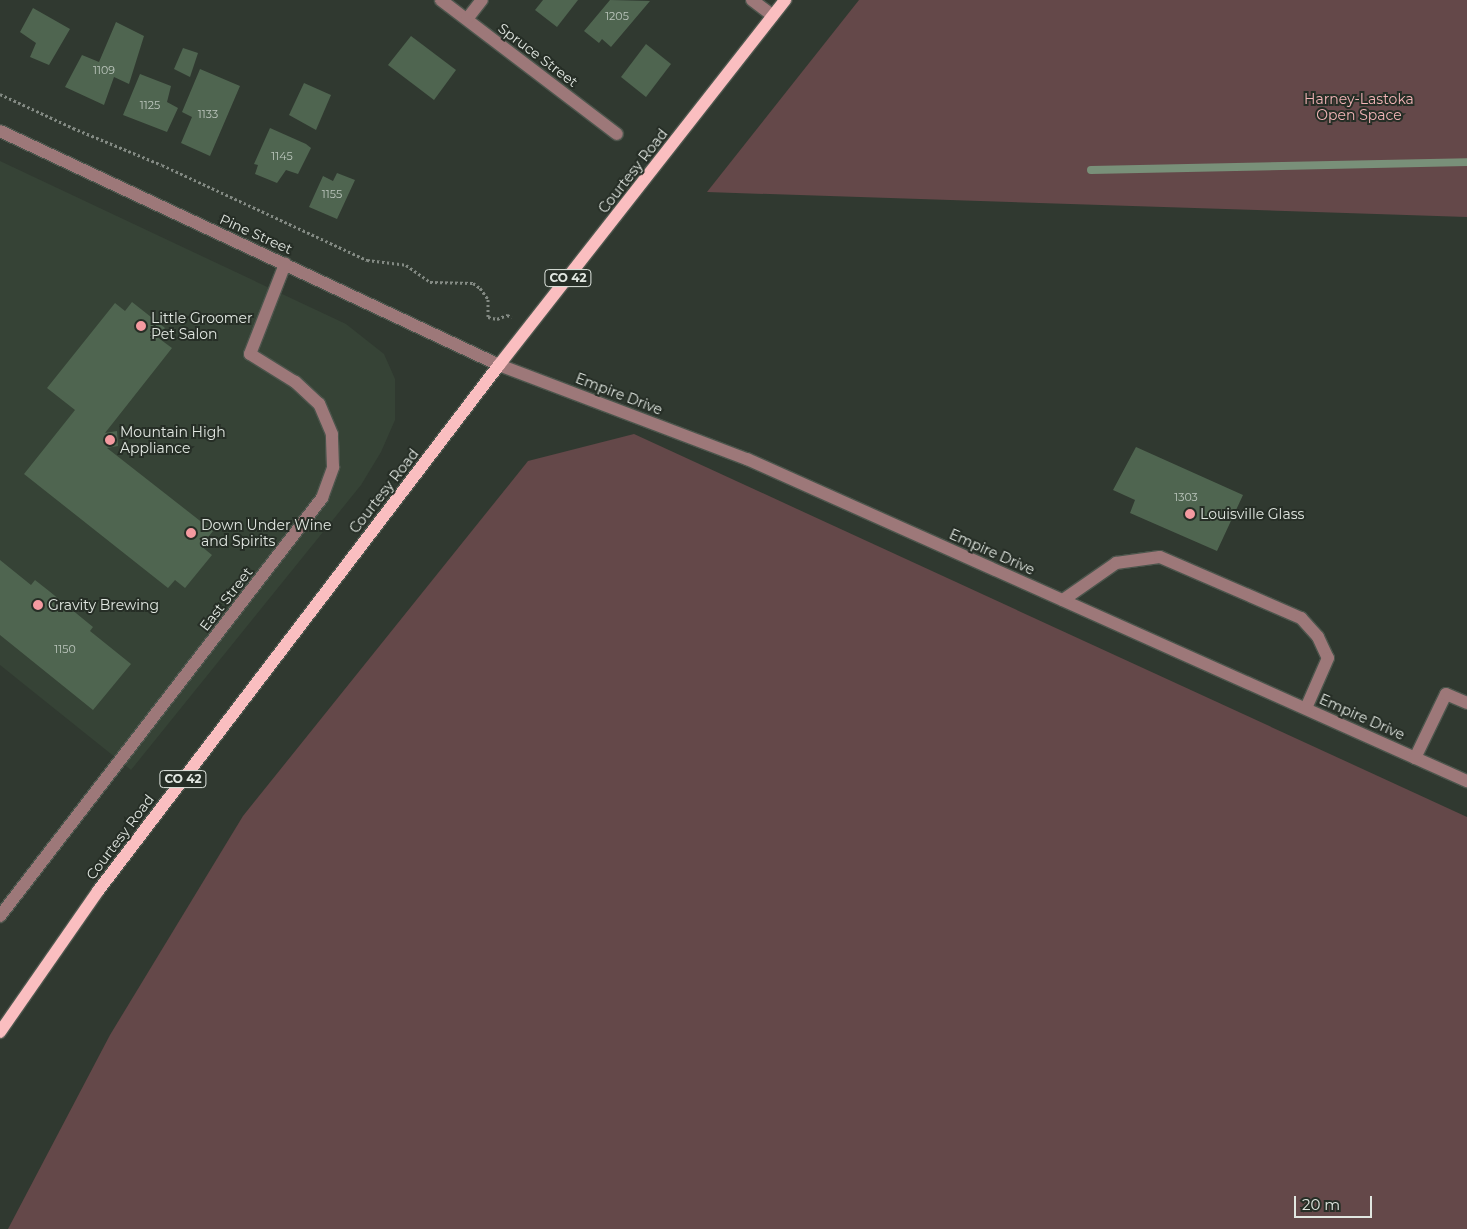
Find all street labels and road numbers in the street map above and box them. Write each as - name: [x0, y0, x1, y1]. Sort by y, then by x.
- street label: Spruce Street: [495, 20, 581, 90]
- street label: Courtesy Road: [595, 126, 671, 216]
- street label: Pine Street: [217, 211, 295, 257]
- road number: CO 42: [544, 268, 592, 288]
- street label: Empire Drive: [573, 370, 665, 418]
- street label: Courtesy Road: [346, 446, 422, 536]
- street label: Empire Drive: [947, 526, 1037, 578]
- street label: East Street: [196, 564, 256, 634]
- street label: Empire Drive: [1317, 691, 1407, 743]
- road number: CO 42: [159, 770, 207, 789]
- street label: Courtesy Road: [83, 791, 157, 883]

